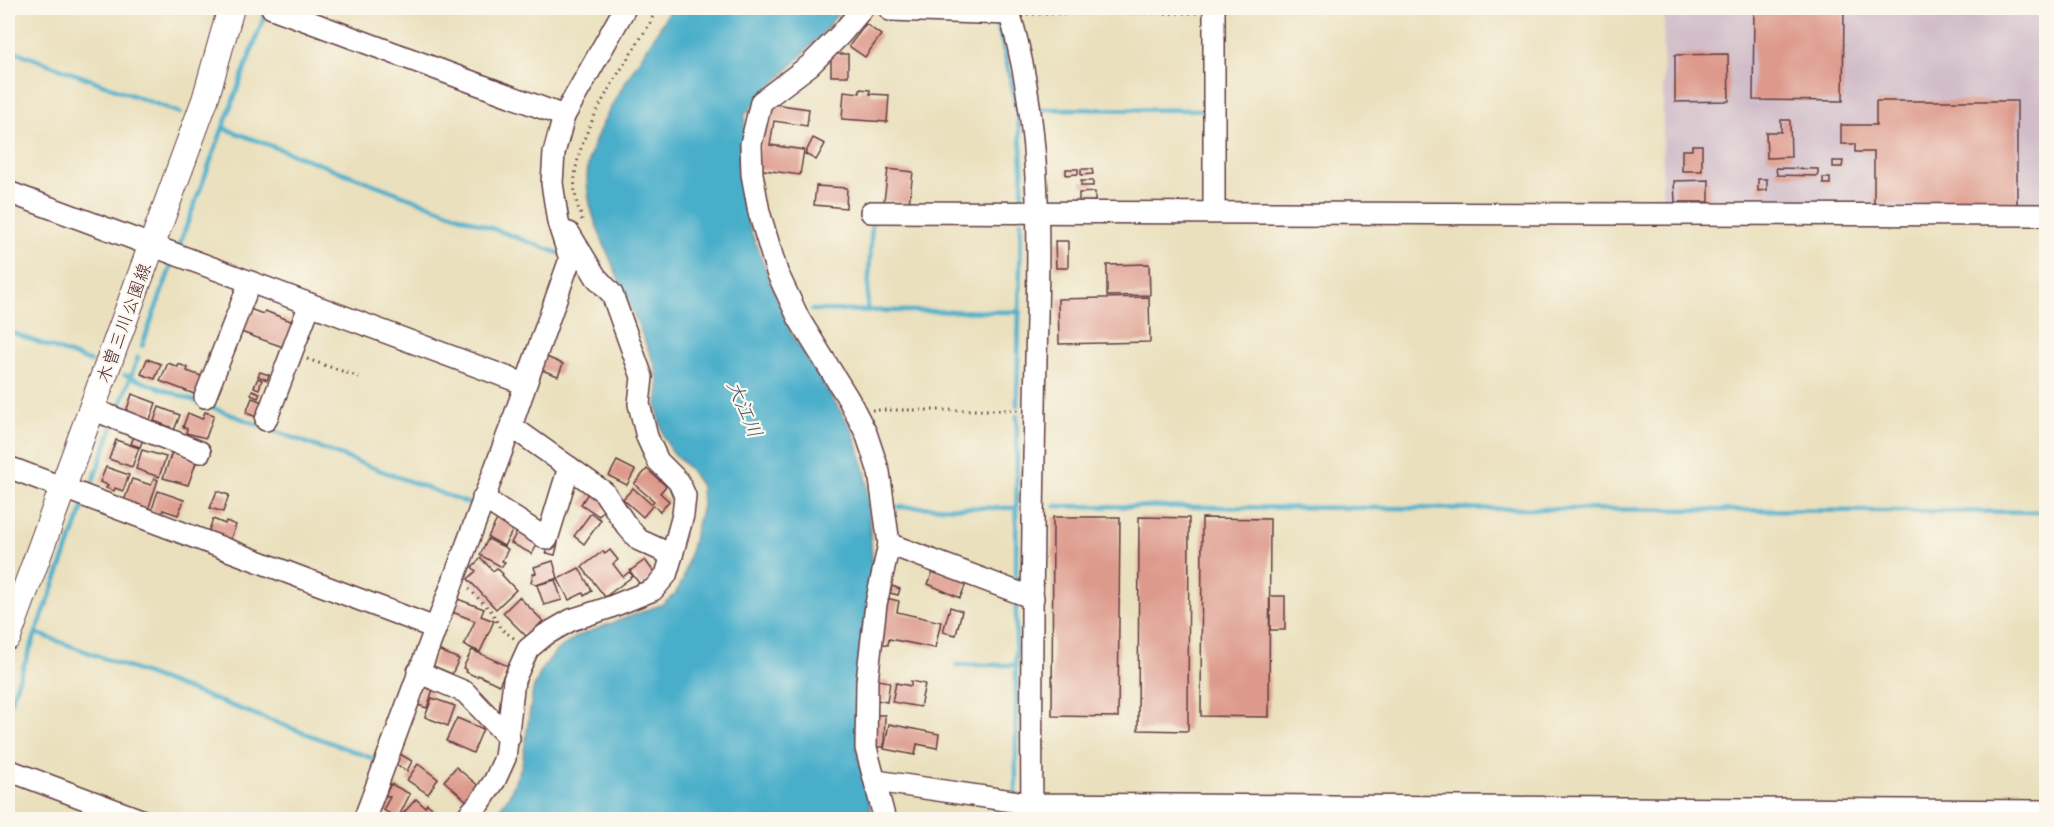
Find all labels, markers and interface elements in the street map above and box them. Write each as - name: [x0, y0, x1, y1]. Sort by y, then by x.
- street label: 木曽三川公園線: [92, 260, 157, 386]
- water label: 大江川: [721, 377, 768, 442]

